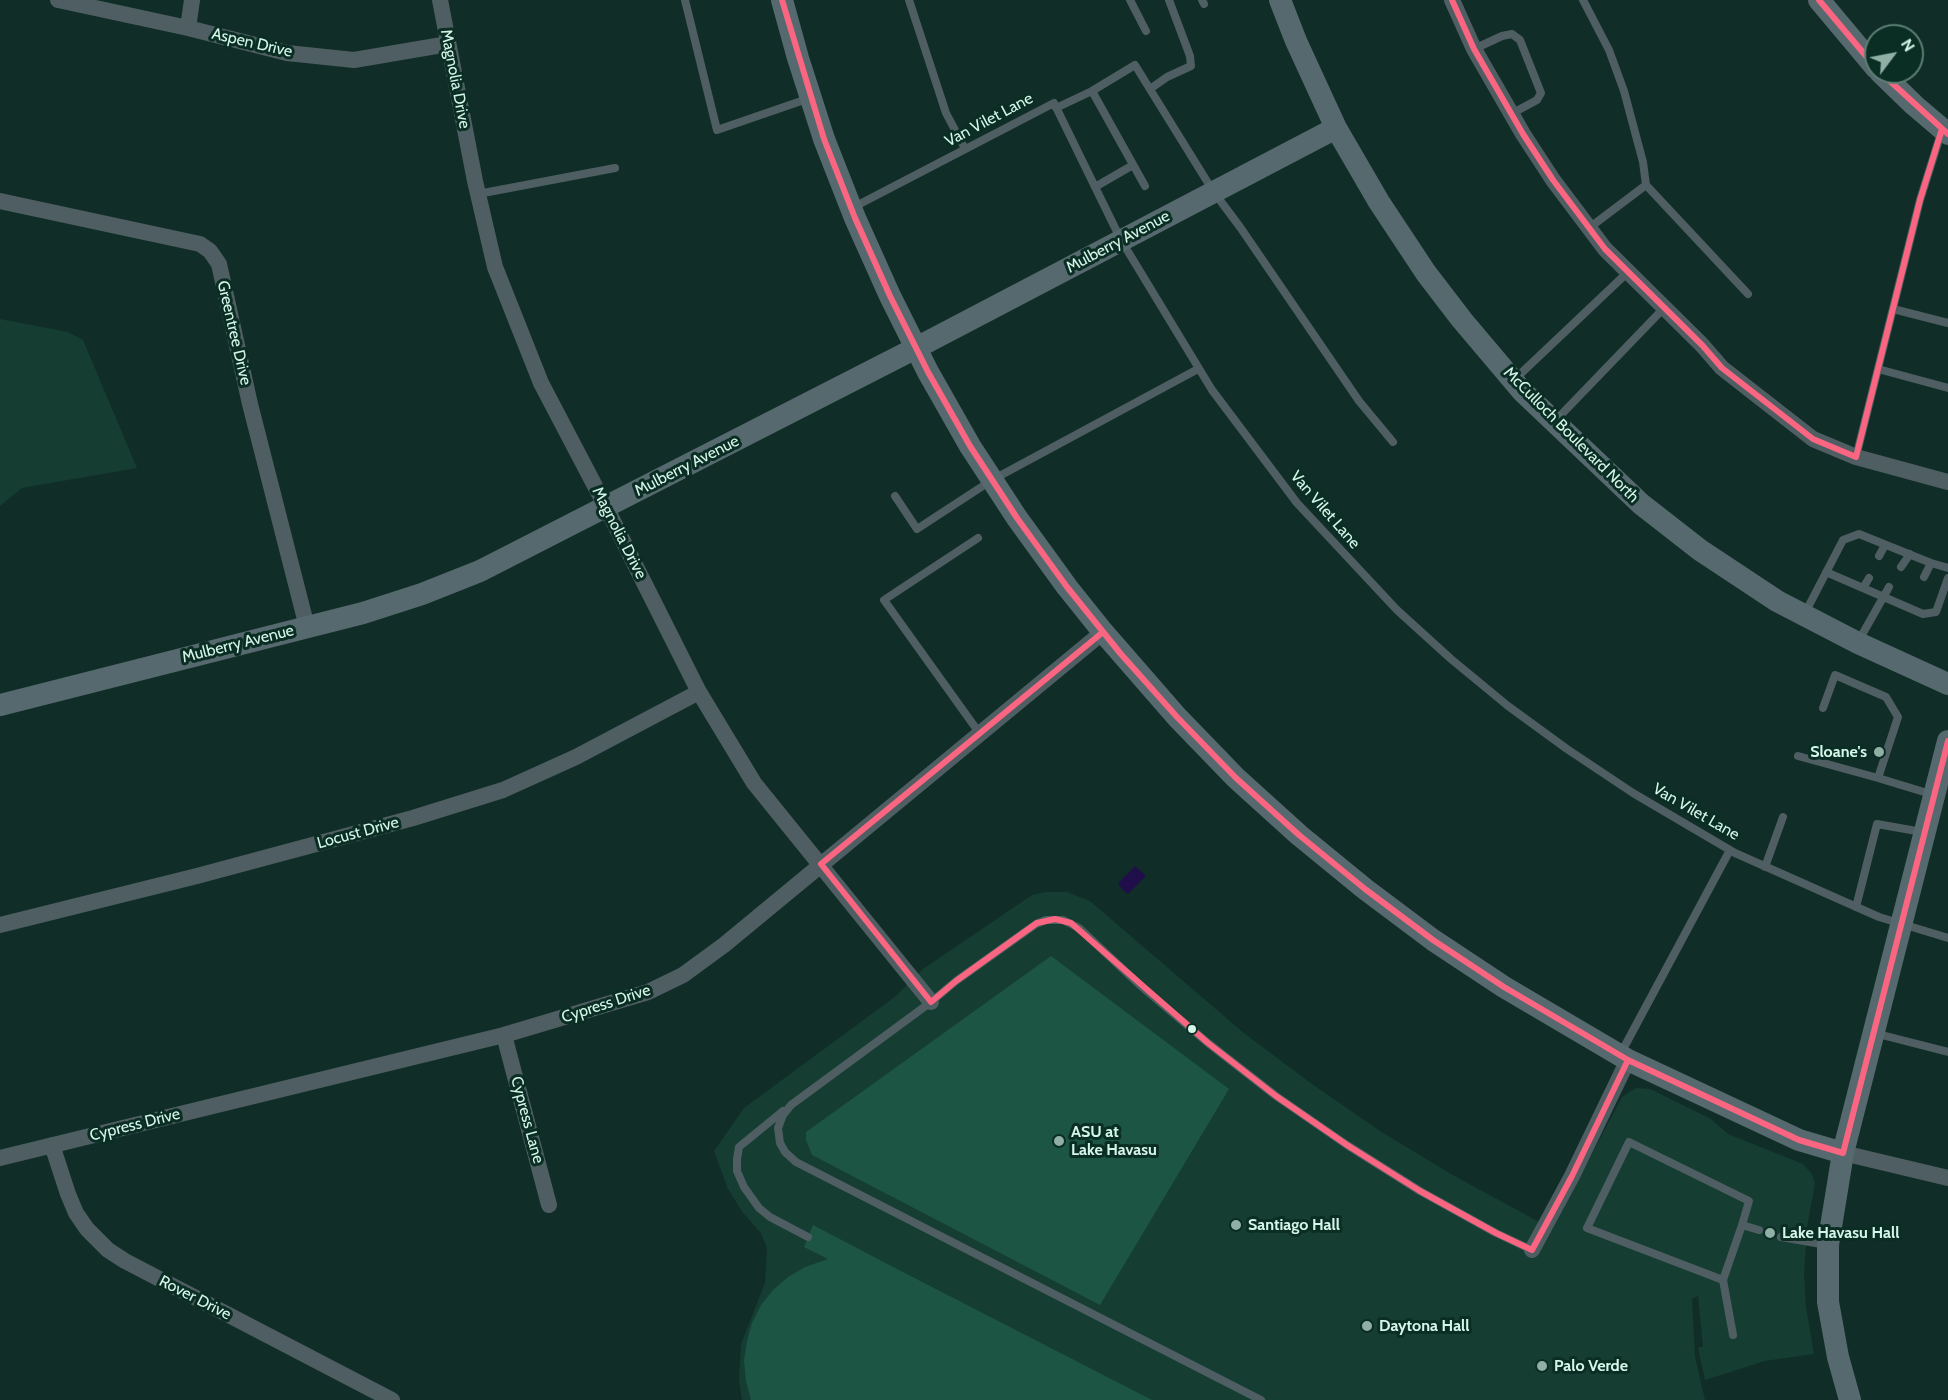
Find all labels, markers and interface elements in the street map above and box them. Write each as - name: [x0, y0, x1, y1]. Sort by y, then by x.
- street label: Aspen Drive: [210, 24, 294, 62]
- north arrow: [1864, 24, 1924, 84]
- street label: Magnolia Drive: [436, 28, 474, 130]
- text: N: [1897, 35, 1919, 55]
- street label: Van Vilet Lane: [942, 89, 1036, 151]
- street label: Mulberry Avenue: [1063, 207, 1173, 277]
- street label: Greentree Drive: [213, 279, 255, 387]
- street label: McCulloch Boulevard North: [1499, 363, 1643, 507]
- street label: Mulberry Avenue: [632, 431, 742, 501]
- street label: Van Vilet Lane: [1286, 467, 1364, 553]
- street label: Magnolia Drive: [588, 484, 650, 582]
- street label: Mulberry Avenue: [180, 621, 296, 667]
- place label: Sloane's: [1810, 742, 1867, 762]
- marker: Sloane's: [1872, 745, 1886, 759]
- street label: Van Vilet Lane: [1649, 779, 1743, 845]
- street label: Locust Drive: [315, 813, 401, 853]
- street label: Cypress Drive: [559, 981, 653, 1027]
- unlabelled marker: [1186, 1023, 1198, 1035]
- street label: Cypress Lane: [506, 1074, 548, 1166]
- street label: Cypress Drive: [88, 1104, 182, 1146]
- place label: ASU at Lake Havasu: [1071, 1122, 1157, 1160]
- marker: ASU at Lake Havasu: [1052, 1134, 1066, 1148]
- place label: Santiago Hall: [1248, 1215, 1340, 1235]
- marker: Santiago Hall: [1229, 1218, 1243, 1232]
- place label: Lake Havasu Hall: [1782, 1223, 1899, 1243]
- marker: Lake Havasu Hall: [1763, 1226, 1777, 1240]
- street label: Rover Drive: [156, 1272, 234, 1324]
- place label: Daytona Hall: [1379, 1316, 1470, 1336]
- marker: Daytona Hall: [1360, 1319, 1374, 1333]
- place label: Palo Verde: [1554, 1356, 1628, 1376]
- marker: Palo Verde: [1535, 1359, 1549, 1373]

